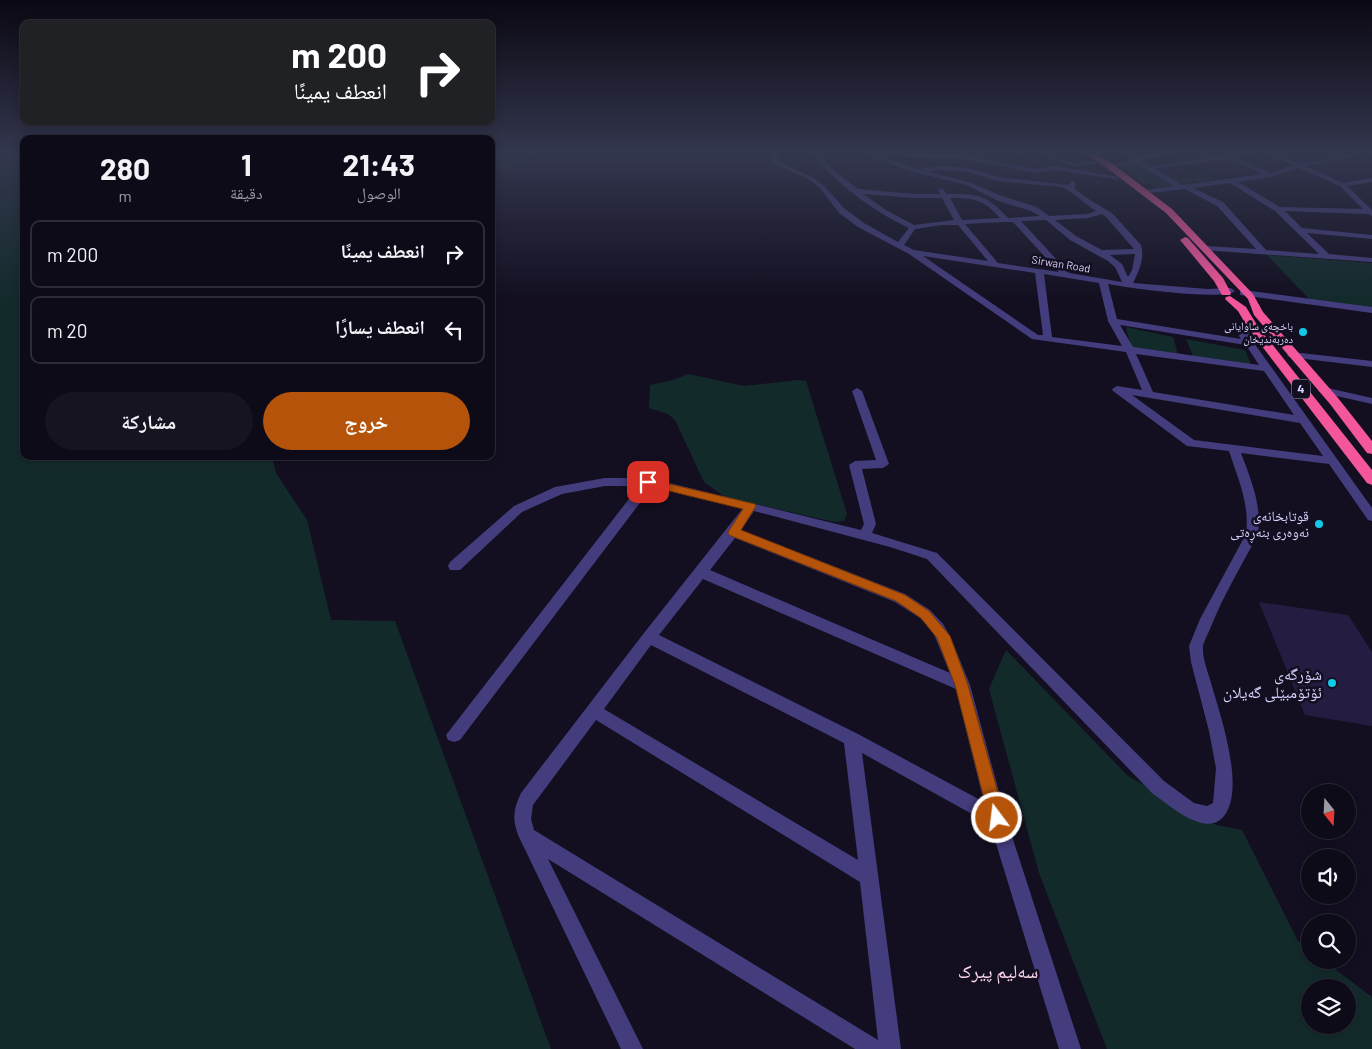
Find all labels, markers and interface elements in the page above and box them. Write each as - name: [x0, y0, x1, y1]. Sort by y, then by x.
- text: 200 m: [291, 33, 387, 75]
- icon: right: [405, 40, 470, 105]
- text: انعطف يمينًا: [294, 77, 387, 103]
- text: 1: [241, 146, 252, 182]
- text: 21:43: [343, 146, 415, 182]
- text: 280: [100, 150, 150, 186]
- text: دقيقة: [230, 183, 263, 202]
- text: الوصول: [357, 183, 401, 202]
- text: m: [118, 186, 132, 205]
- text: انعطف يمينًا: [341, 239, 425, 262]
- icon: right: [440, 240, 468, 268]
- text: 200 m: [47, 243, 98, 266]
- street label: Sirwan Road: [1031, 252, 1091, 275]
- text: انعطف يسارًا: [335, 315, 425, 338]
- icon: left: [440, 316, 468, 344]
- text: 20 m: [47, 319, 87, 342]
- place label: باخچەی ساوایانی دەربەندیخان: [1224, 319, 1293, 346]
- marker: باخچەی ساوایانی دەربەندیخان: [1297, 326, 1309, 338]
- road number: 4: [1292, 379, 1310, 398]
- button: مشاركة: [45, 392, 253, 450]
- button: خروج: [263, 392, 470, 450]
- pin: [627, 461, 669, 503]
- icon: arrive: [634, 468, 662, 496]
- place label: قوتابخانەی نەوەری بنەڕەتی: [1230, 507, 1309, 544]
- marker: قوتابخانەی نەوەری بنەڕەتی: [1313, 518, 1325, 530]
- place label: شۆرگه‌ى ئۆتۆمبێلى گه‌یلان: [1223, 664, 1322, 703]
- marker: شۆرگه‌ى ئۆتۆمبێلى گه‌یلان: [1326, 677, 1338, 689]
- north arrow: [1301, 784, 1356, 839]
- map controls: [1301, 784, 1356, 1034]
- position arrow: [970, 791, 1022, 843]
- button: sound: [1301, 849, 1356, 904]
- button: search: [1301, 914, 1356, 969]
- district label: سەلیم پیرک: [958, 959, 1038, 984]
- button: layers: [1301, 979, 1356, 1034]

